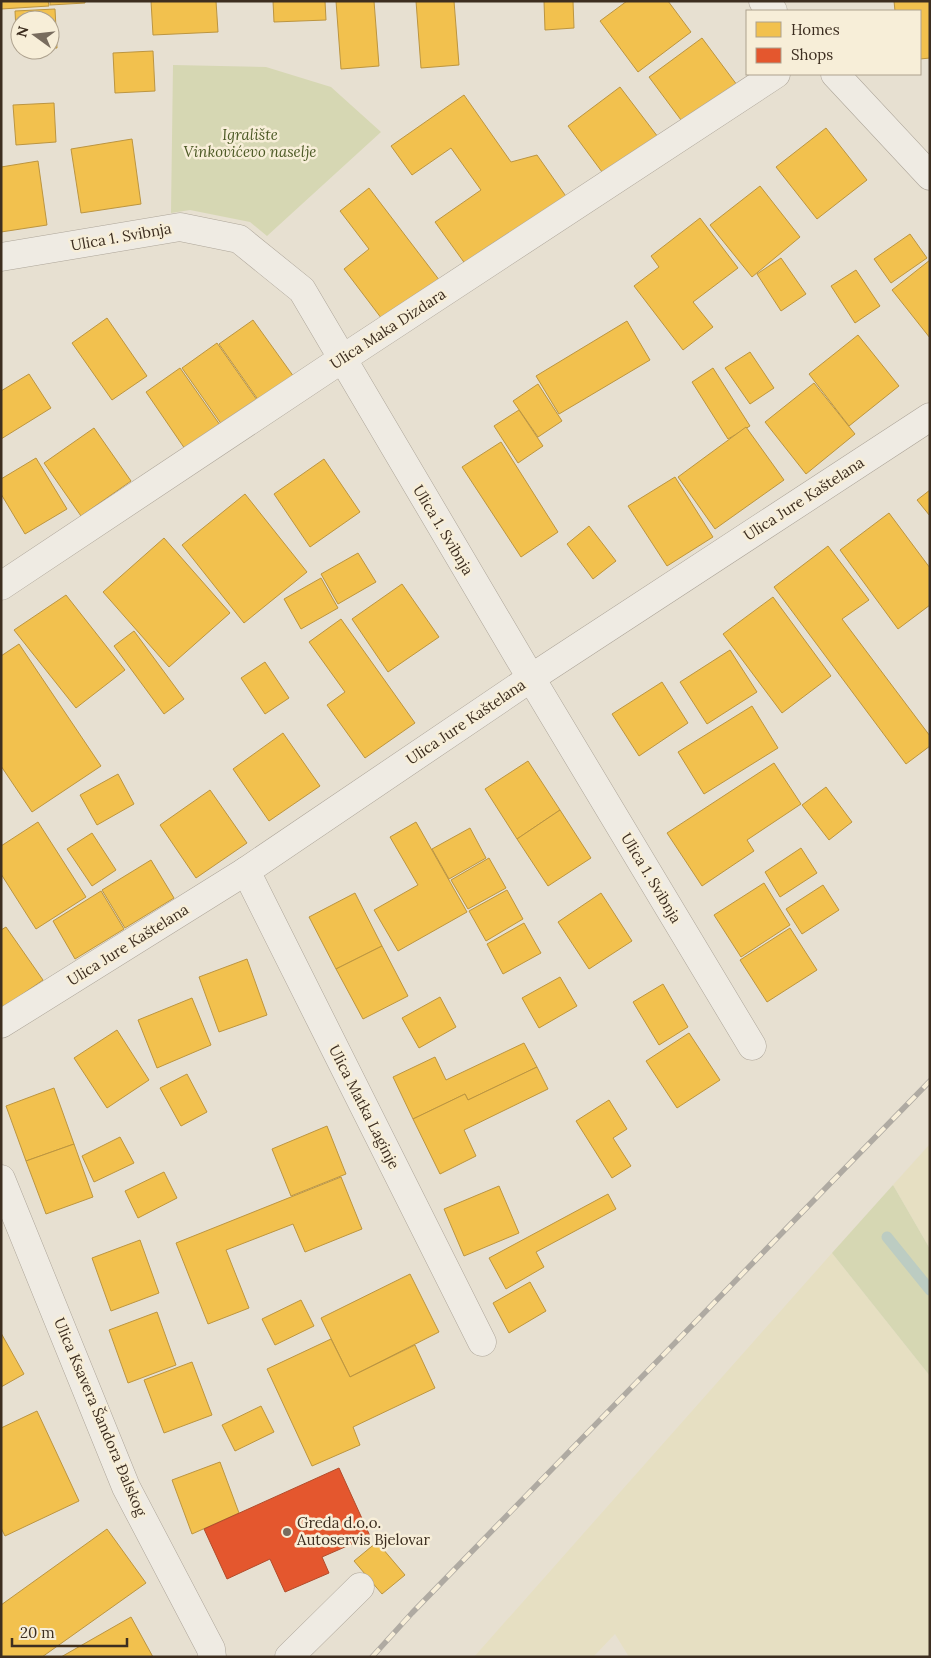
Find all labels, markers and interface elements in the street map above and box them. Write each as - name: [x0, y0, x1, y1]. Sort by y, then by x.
- north arrow: [10, 10, 60, 60]
- legend: [746, 10, 921, 75]
- text: Homes: [791, 20, 840, 39]
- text: N: [12, 24, 33, 39]
- text: Shops: [791, 45, 833, 64]
- park label: Igralište Vinkovićevo naselje: [184, 125, 316, 161]
- street label: Ulica 1. Svibnja: [69, 218, 173, 255]
- street label: Ulica Maka Dizdara: [326, 284, 449, 373]
- street label: Ulica Jure Kaštelana: [740, 452, 868, 545]
- street label: Ulica 1. Svibnja: [409, 481, 478, 579]
- street label: Ulica Jure Kaštelana: [402, 674, 529, 769]
- street label: Ulica 1. Svibnja: [617, 829, 686, 927]
- street label: Ulica Jure Kaštelana: [63, 899, 192, 990]
- street label: Ulica Matka Laginje: [325, 1041, 404, 1172]
- street label: Ulica Ksavera Šandora Đalskog: [50, 1315, 151, 1520]
- place label: Greda d.o.o. Autoservis Bjelovar: [296, 1513, 430, 1549]
- marker: Greda d.o.o. Autoservis Bjelovar: [281, 1526, 293, 1538]
- scale bar: [12, 1616, 128, 1648]
- text: 20 m: [20, 1623, 55, 1642]

